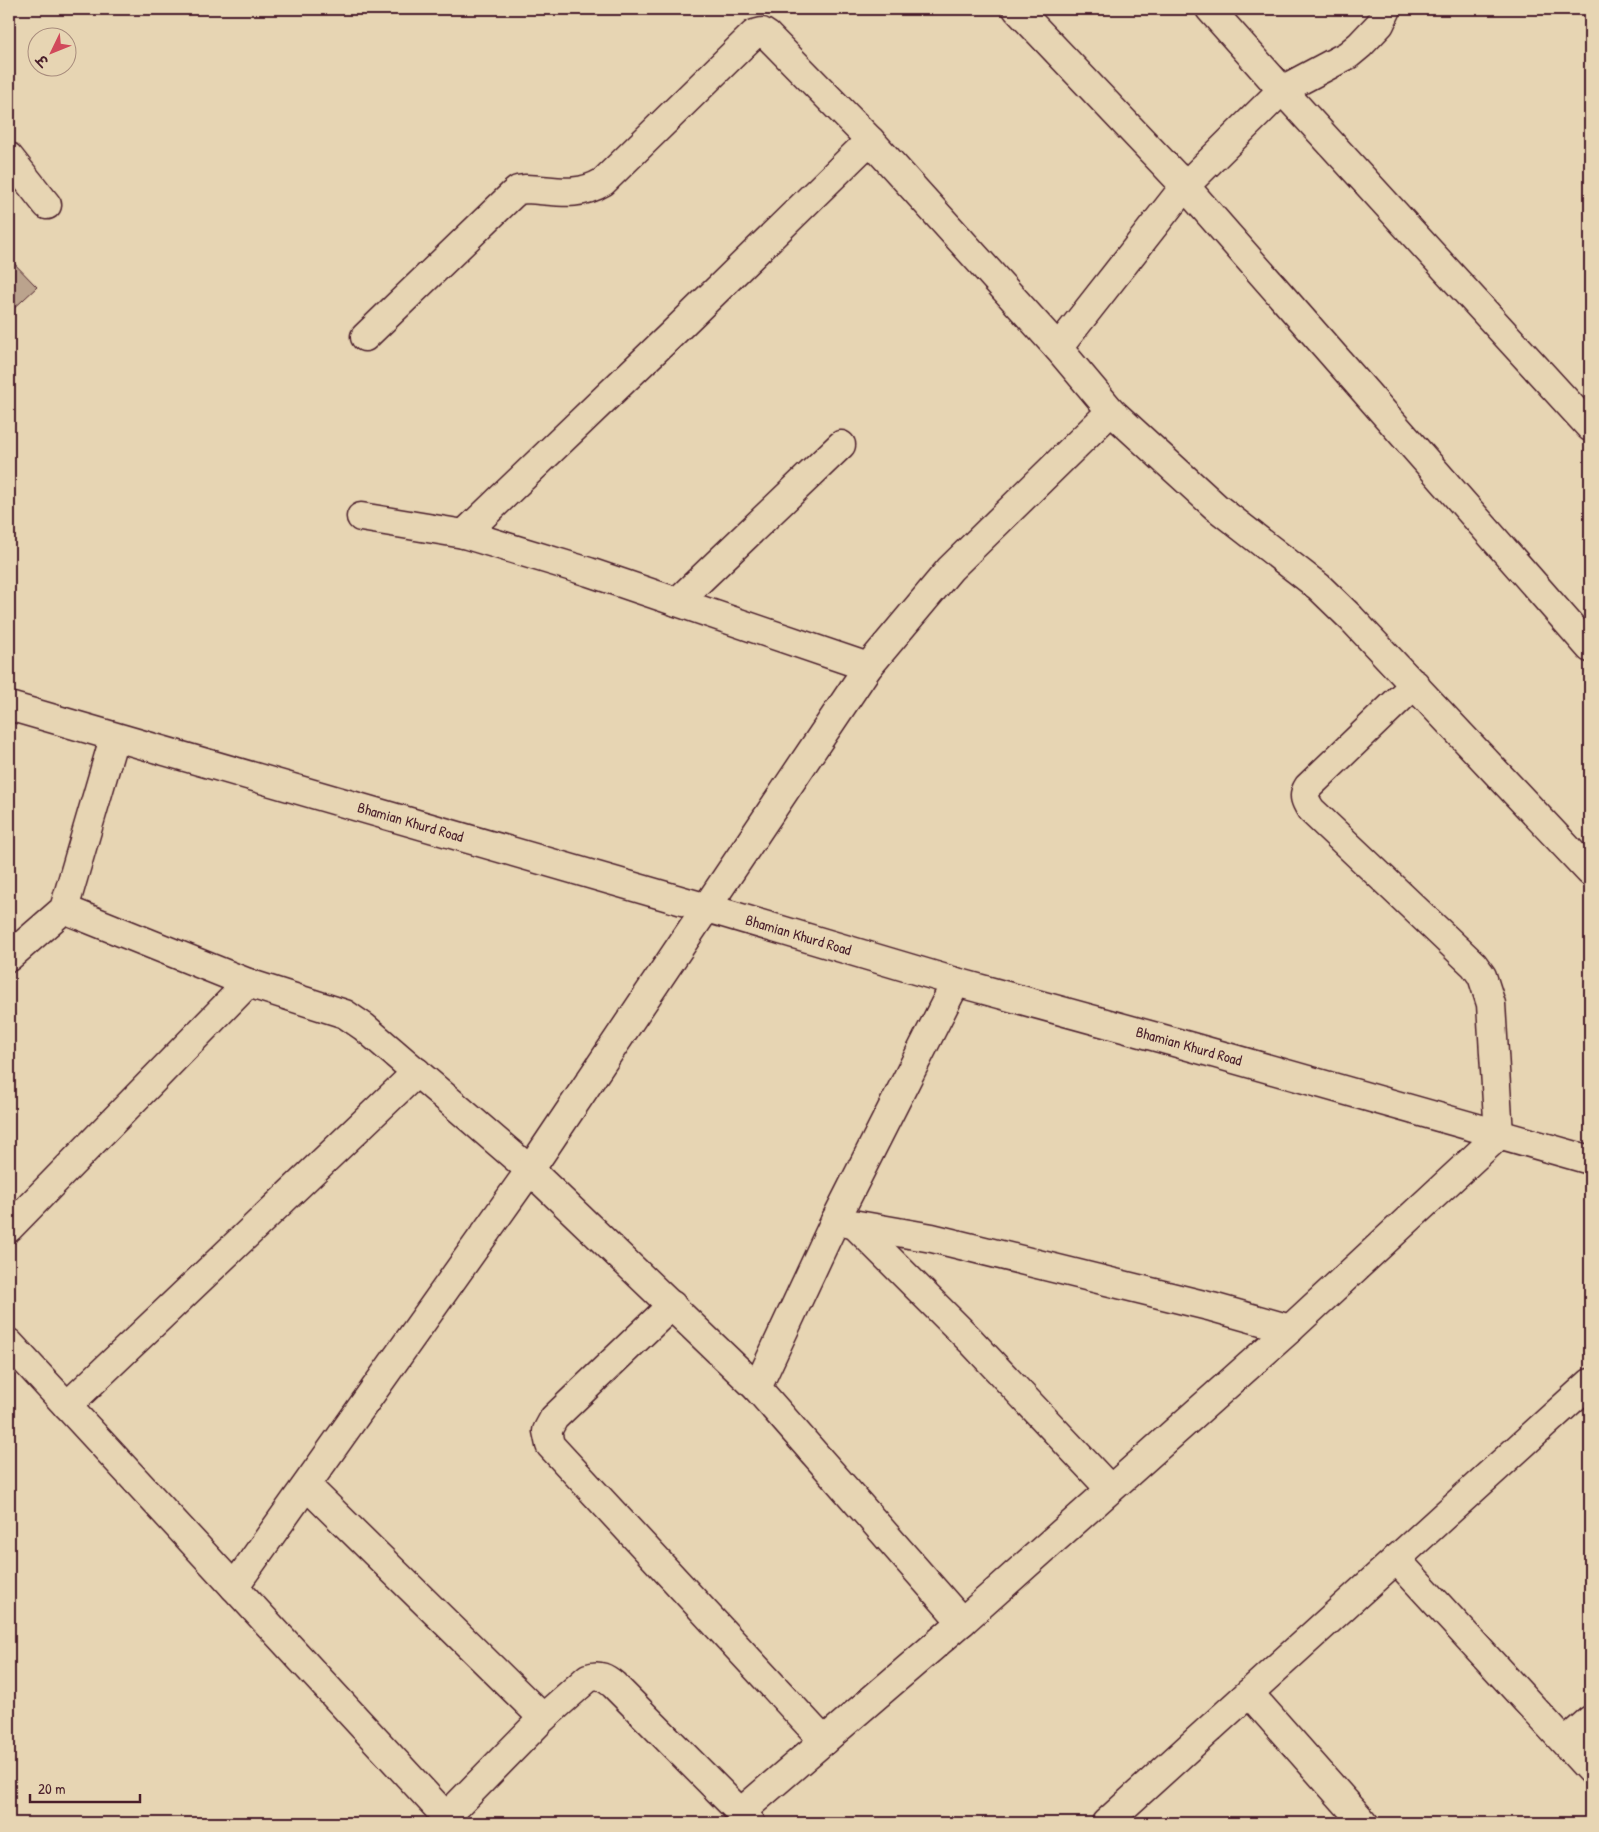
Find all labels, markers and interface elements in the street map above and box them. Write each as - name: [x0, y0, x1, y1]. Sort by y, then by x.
- north arrow: [28, 28, 78, 78]
- text: उ: [31, 50, 54, 73]
- street label: Bhamian Khurd Road: [355, 796, 466, 847]
- street label: Bhamian Khurd Road: [743, 909, 854, 960]
- street label: Bhamian Khurd Road: [1134, 1021, 1245, 1071]
- scale bar: [30, 1772, 140, 1804]
- text: 20 m: [38, 1778, 65, 1799]

